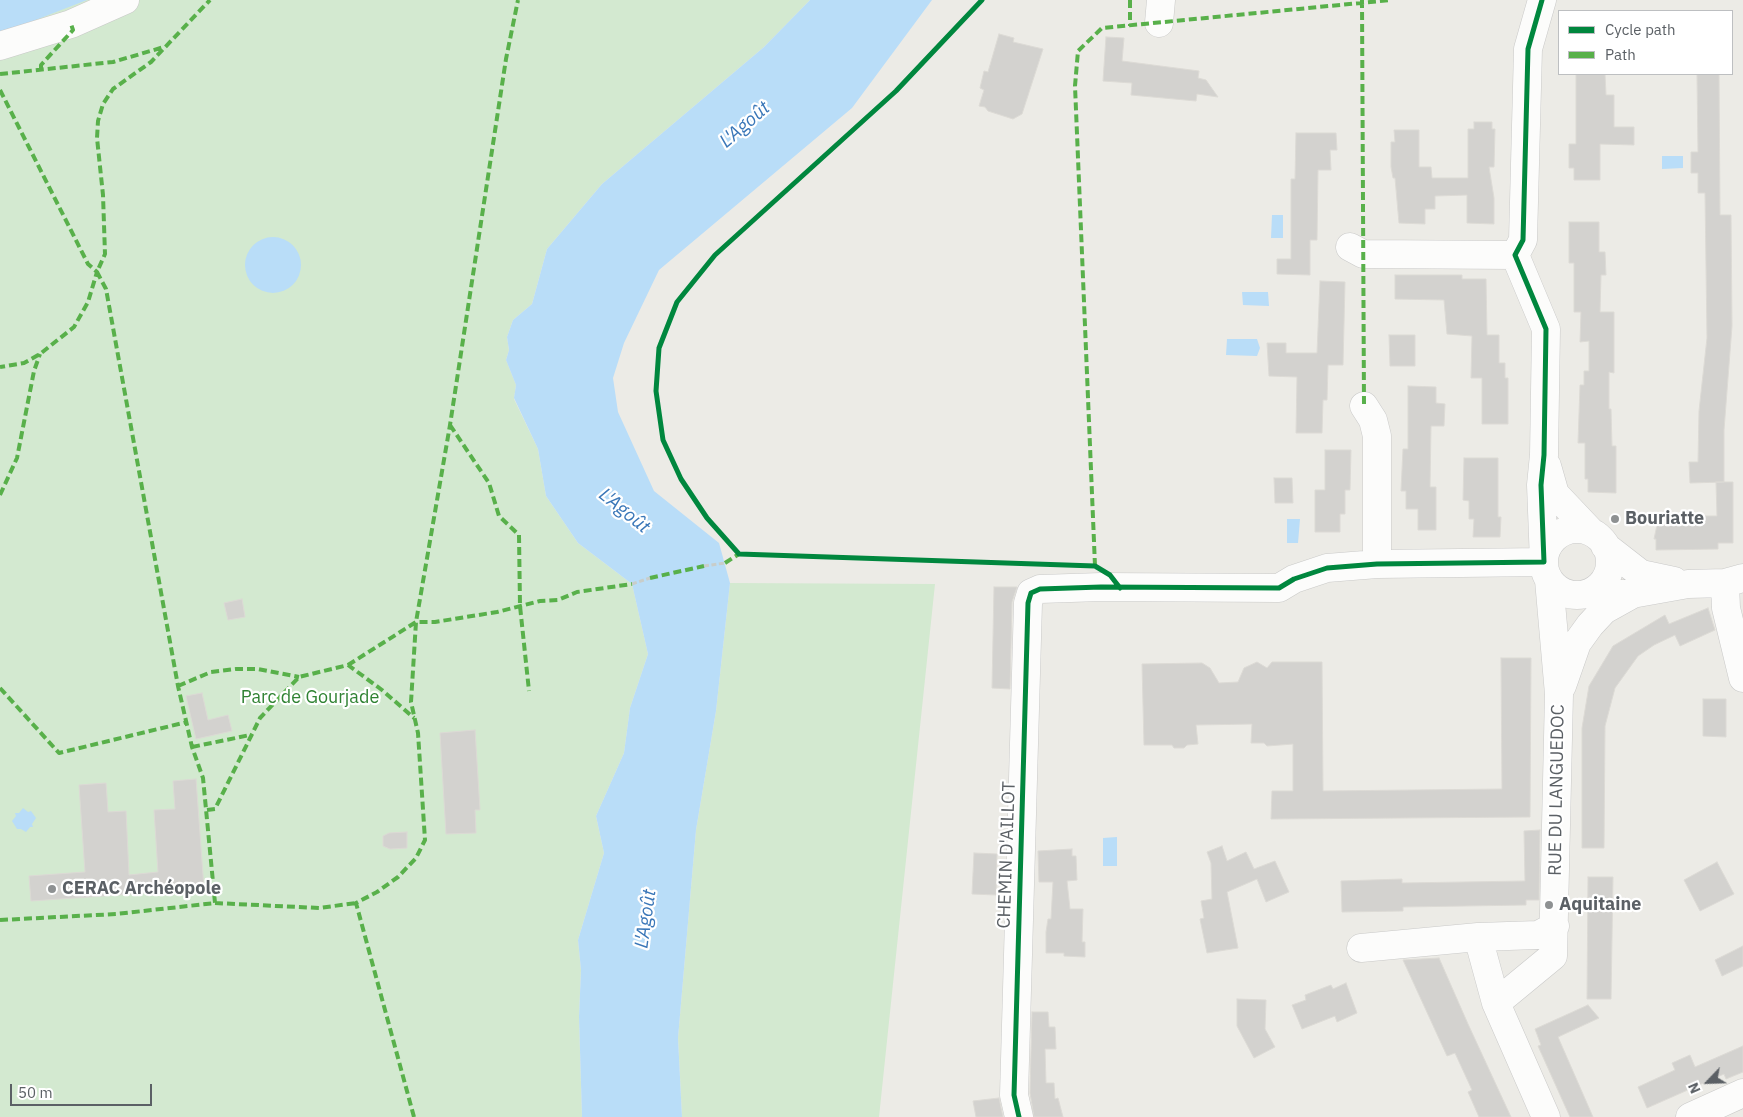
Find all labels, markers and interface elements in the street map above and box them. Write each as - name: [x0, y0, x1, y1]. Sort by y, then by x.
- legend: [1558, 10, 1733, 75]
- text: Cycle path: [1605, 20, 1676, 39]
- text: Path: [1605, 45, 1636, 64]
- water label: L'Agoût: [715, 97, 775, 153]
- water label: L'Agoût: [594, 484, 654, 538]
- place label: Bouriatte: [1625, 508, 1704, 530]
- marker: Bouriatte: [1609, 513, 1621, 525]
- park label: Parc de Gourjade: [241, 687, 379, 709]
- street label: RUE DU LANGUEDOC: [1545, 704, 1569, 876]
- street label: CHEMIN D'AILLOT: [994, 781, 1020, 929]
- place label: CERAC Archéopole: [62, 878, 221, 900]
- marker: CERAC Archéopole: [46, 883, 58, 895]
- water label: L'Agoût: [631, 888, 661, 950]
- place label: Aquitaine: [1559, 894, 1641, 916]
- marker: Aquitaine: [1543, 899, 1555, 911]
- north arrow: [1683, 1057, 1733, 1107]
- scale bar: [12, 1074, 155, 1106]
- text: N: [1684, 1080, 1705, 1096]
- text: 50 m: [18, 1083, 53, 1102]

